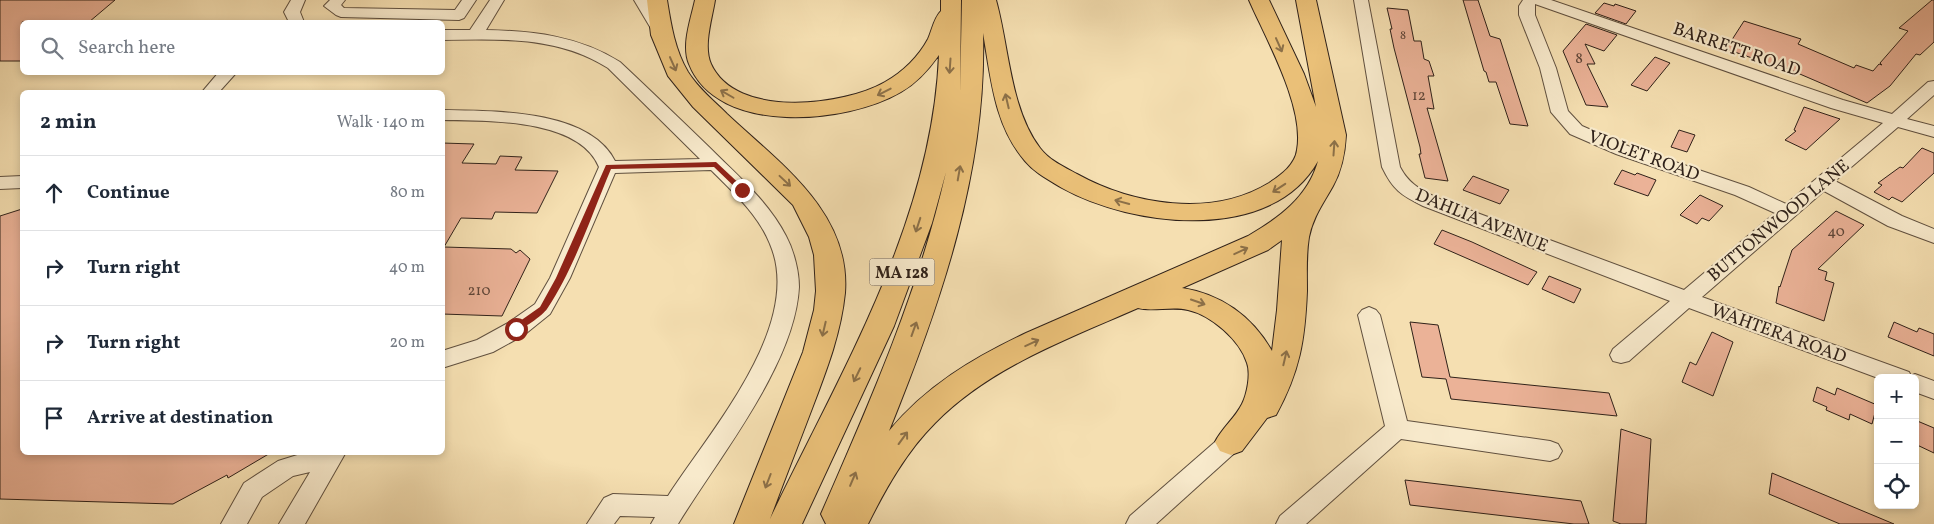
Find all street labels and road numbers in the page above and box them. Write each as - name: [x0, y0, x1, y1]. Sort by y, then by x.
- street label: BARRETT ROAD: [1669, 17, 1804, 84]
- street label: VIOLET ROAD: [1584, 125, 1703, 188]
- street label: BUTTONWOOD LANE: [1703, 154, 1856, 288]
- street label: DAHLIA AVENUE: [1411, 183, 1552, 259]
- road number: MA 128: [870, 258, 934, 286]
- street label: WAHTERA ROAD: [1707, 298, 1850, 371]

